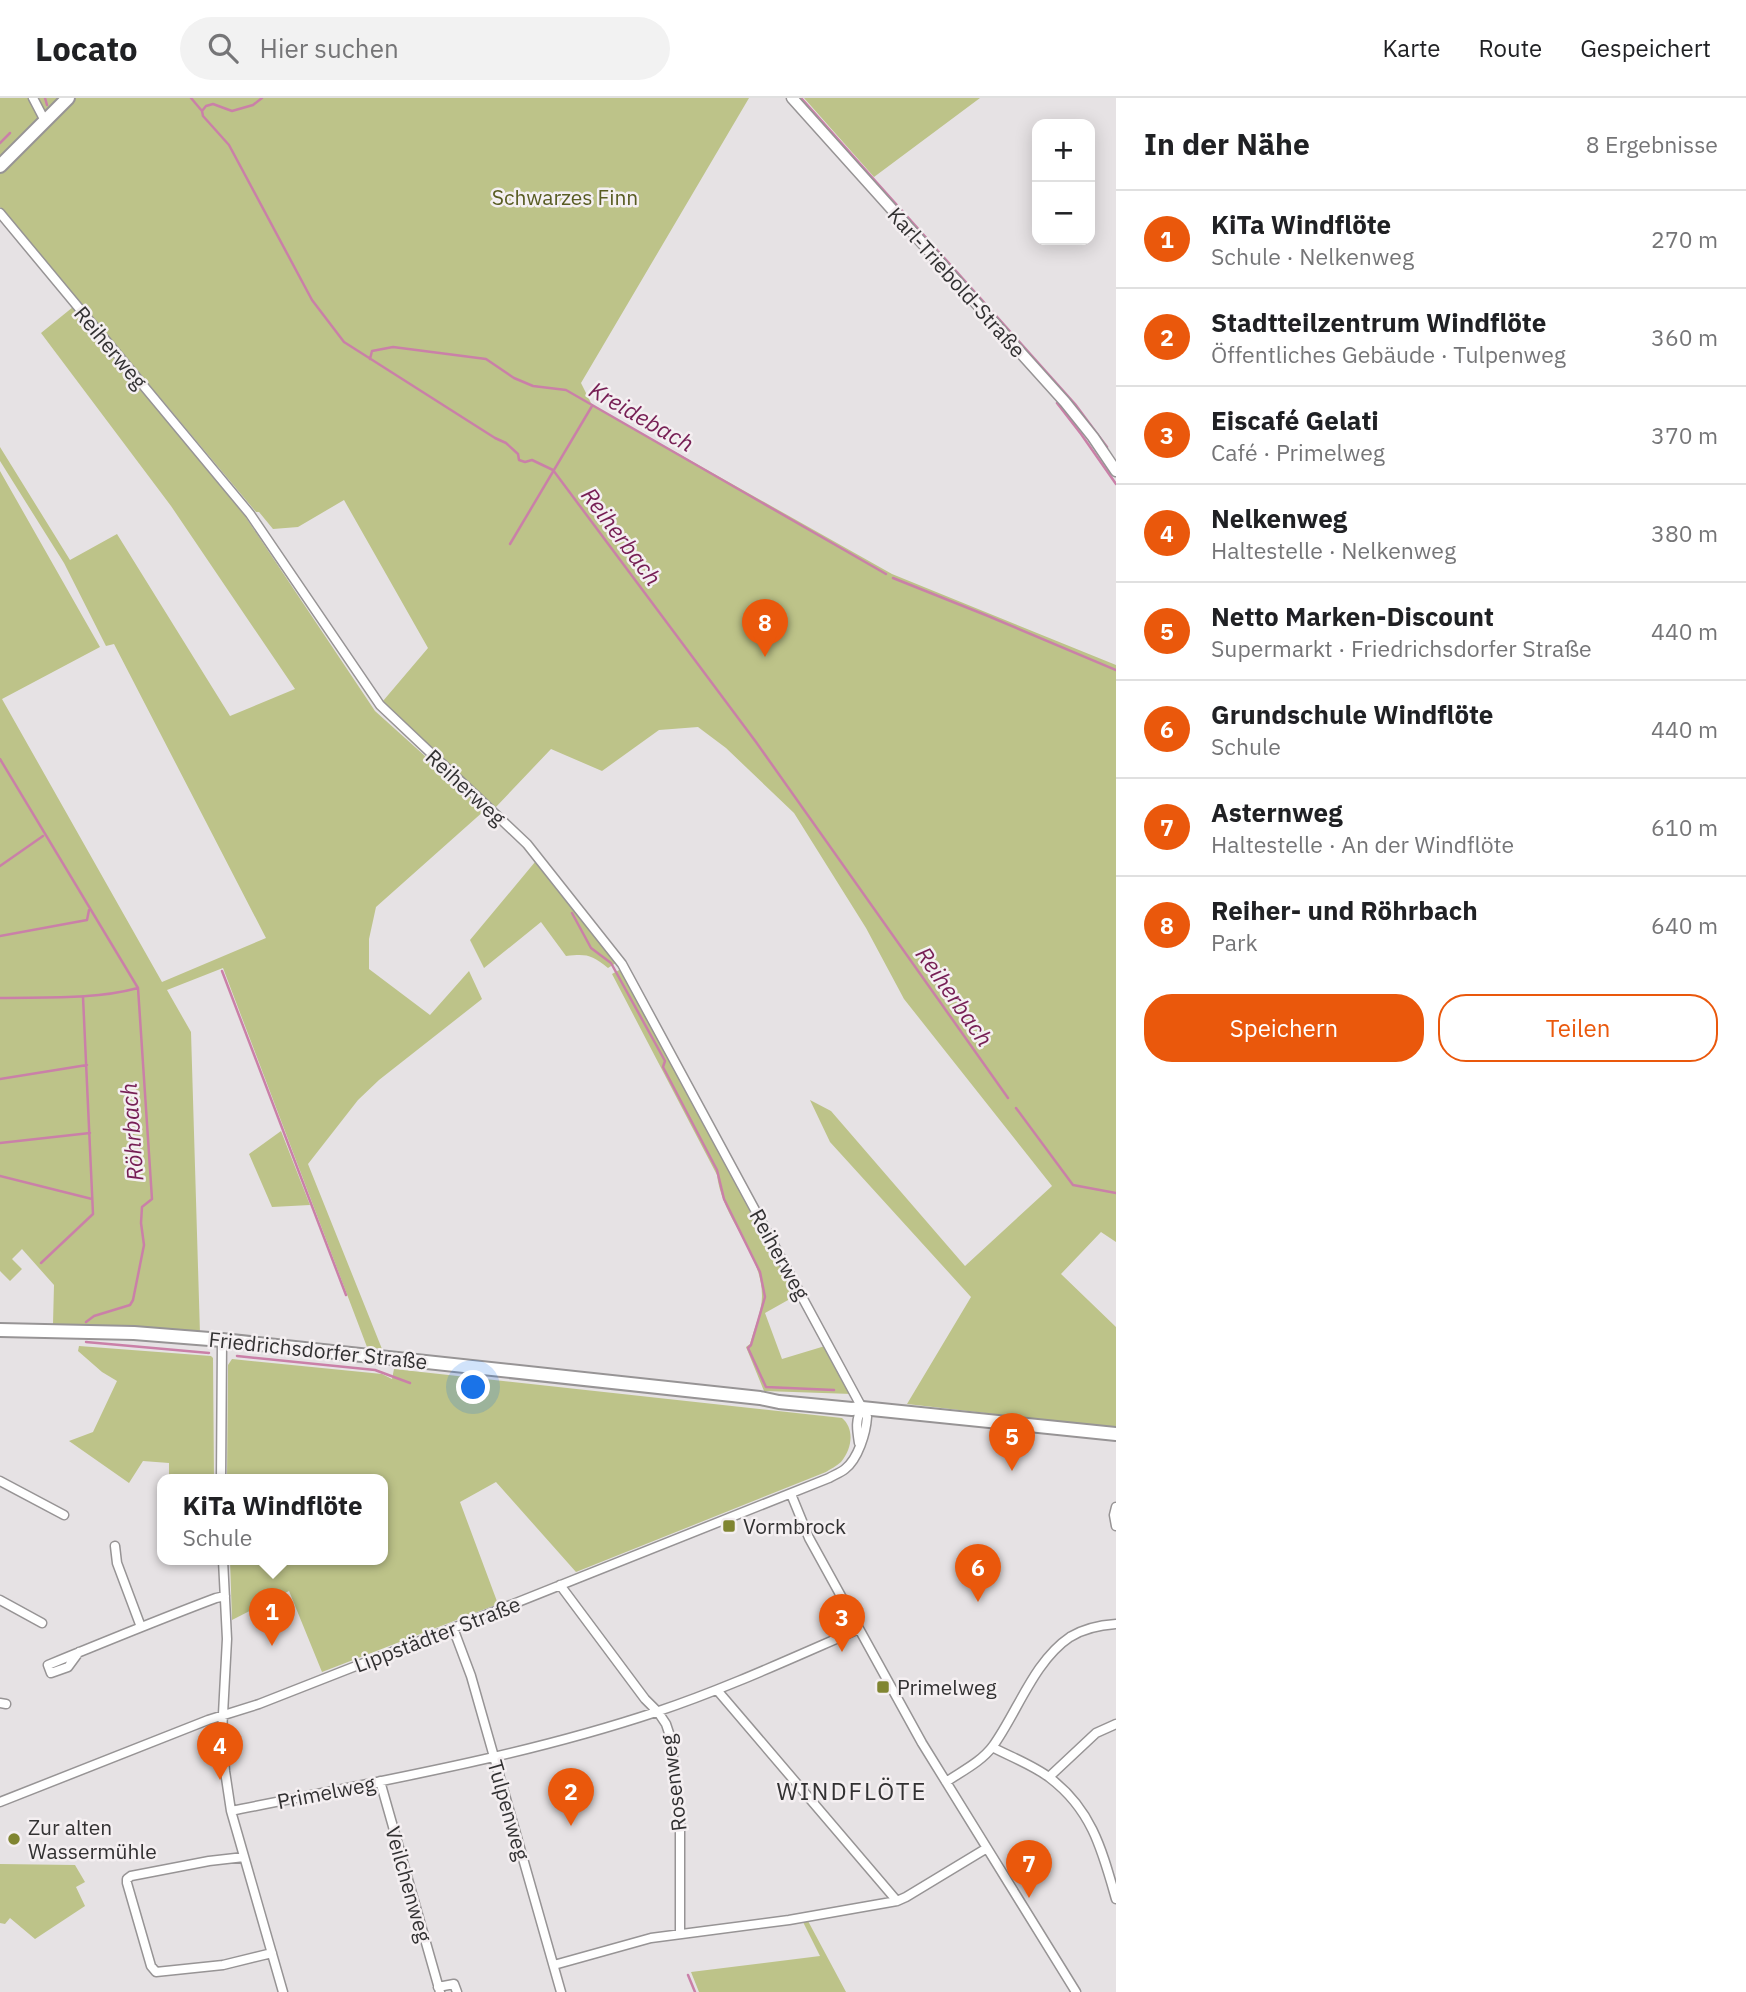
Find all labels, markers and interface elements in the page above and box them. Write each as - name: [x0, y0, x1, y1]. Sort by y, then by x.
- search box: [180, 17, 670, 80]
- text: Locato: [35, 27, 138, 70]
- icon: search: [204, 29, 242, 67]
- text: Hier suchen: [260, 31, 399, 65]
- text: Karte: [1382, 32, 1441, 64]
- text: Route: [1479, 32, 1542, 64]
- text: Gespeichert: [1580, 32, 1711, 64]
- map controls: [1032, 119, 1095, 245]
- button: +: [1032, 119, 1095, 182]
- text: In der Nähe: [1144, 124, 1310, 163]
- text: 8 Ergebnisse: [1586, 129, 1718, 159]
- button: −: [1032, 182, 1095, 245]
- park label: Schwarzes Finn: [492, 183, 638, 211]
- street label: Karl-Triebold-Straße: [882, 201, 1032, 363]
- text: KiTa Windflöte: [1211, 207, 1391, 241]
- text: 1: [1160, 224, 1174, 254]
- text: 270 m: [1651, 224, 1718, 254]
- text: Schule · Nelkenweg: [1211, 241, 1414, 271]
- street label: Reiherweg: [68, 300, 154, 394]
- text: Stadtteilzentrum Windflöte: [1211, 305, 1546, 339]
- text: 2: [1160, 322, 1174, 352]
- text: 360 m: [1651, 322, 1718, 352]
- text: Öffentliches Gebäude · Tulpenweg: [1211, 339, 1566, 369]
- water label: Kreidebach: [584, 374, 700, 458]
- text: Eiscafé Gelati: [1211, 403, 1379, 437]
- text: 3: [1160, 420, 1174, 450]
- text: 370 m: [1651, 420, 1718, 450]
- text: Café · Primelweg: [1211, 437, 1385, 467]
- water label: Reiherbach: [575, 481, 669, 591]
- text: Nelkenweg: [1211, 501, 1347, 535]
- text: 4: [1160, 518, 1174, 548]
- text: 380 m: [1651, 518, 1718, 548]
- text: Haltestelle · Nelkenweg: [1211, 535, 1456, 565]
- pin: 8: [742, 599, 788, 657]
- text: Netto Marken-Discount: [1211, 599, 1494, 633]
- text: 5: [1160, 616, 1174, 646]
- text: 440 m: [1651, 616, 1718, 646]
- text: Supermarkt · Friedrichsdorfer Straße: [1211, 633, 1592, 663]
- text: Grundschule Windflöte: [1211, 697, 1493, 731]
- text: 6: [1160, 714, 1174, 744]
- text: 440 m: [1651, 714, 1718, 744]
- text: Schule: [1211, 731, 1281, 761]
- street label: Reiherweg: [420, 743, 512, 831]
- text: Asternweg: [1211, 795, 1343, 829]
- text: 7: [1160, 812, 1174, 842]
- text: 610 m: [1651, 812, 1718, 842]
- text: Haltestelle · An der Windflöte: [1211, 829, 1514, 859]
- text: Reiher- und Röhrbach: [1211, 893, 1478, 927]
- text: 8: [1160, 910, 1174, 940]
- text: 640 m: [1651, 910, 1718, 940]
- text: Park: [1211, 927, 1258, 957]
- water label: Reiherbach: [910, 940, 1000, 1052]
- button: Speichern: [1144, 994, 1424, 1062]
- button: Teilen: [1438, 994, 1718, 1062]
- water label: Röhrbach: [113, 1082, 149, 1182]
- street label: Reiherweg: [744, 1204, 816, 1304]
- street label: Friedrichsdorfer Straße: [207, 1325, 429, 1375]
- your location: [456, 1370, 490, 1404]
- pin: 5: [989, 1413, 1035, 1471]
- popup: [157, 1474, 388, 1565]
- text: KiTa Windflöte: [182, 1488, 363, 1522]
- place label: Vormbrock: [743, 1512, 846, 1540]
- marker: Vormbrock: [721, 1518, 737, 1534]
- text: Schule: [182, 1522, 252, 1552]
- pin: 6: [955, 1544, 1001, 1602]
- pin: 1: [249, 1588, 295, 1646]
- street label: Lippstädter Straße: [350, 1589, 524, 1679]
- pin: 3: [819, 1594, 865, 1652]
- place label: Primelweg: [897, 1673, 997, 1701]
- marker: Primelweg: [875, 1679, 891, 1695]
- pin: 4: [197, 1722, 243, 1780]
- street label: Rosenweg: [653, 1733, 693, 1833]
- street label: Tulpenweg: [481, 1757, 537, 1863]
- pin: 2: [548, 1768, 594, 1826]
- street label: Primelweg: [274, 1769, 378, 1815]
- district label: WINDFLÖTE: [776, 1775, 928, 1807]
- place label: Zur alten Wassermühle: [28, 1813, 157, 1865]
- street label: Veilchenweg: [379, 1823, 439, 1945]
- marker: Zur alten Wassermühle: [6, 1831, 22, 1847]
- pin: 7: [1006, 1840, 1052, 1898]

